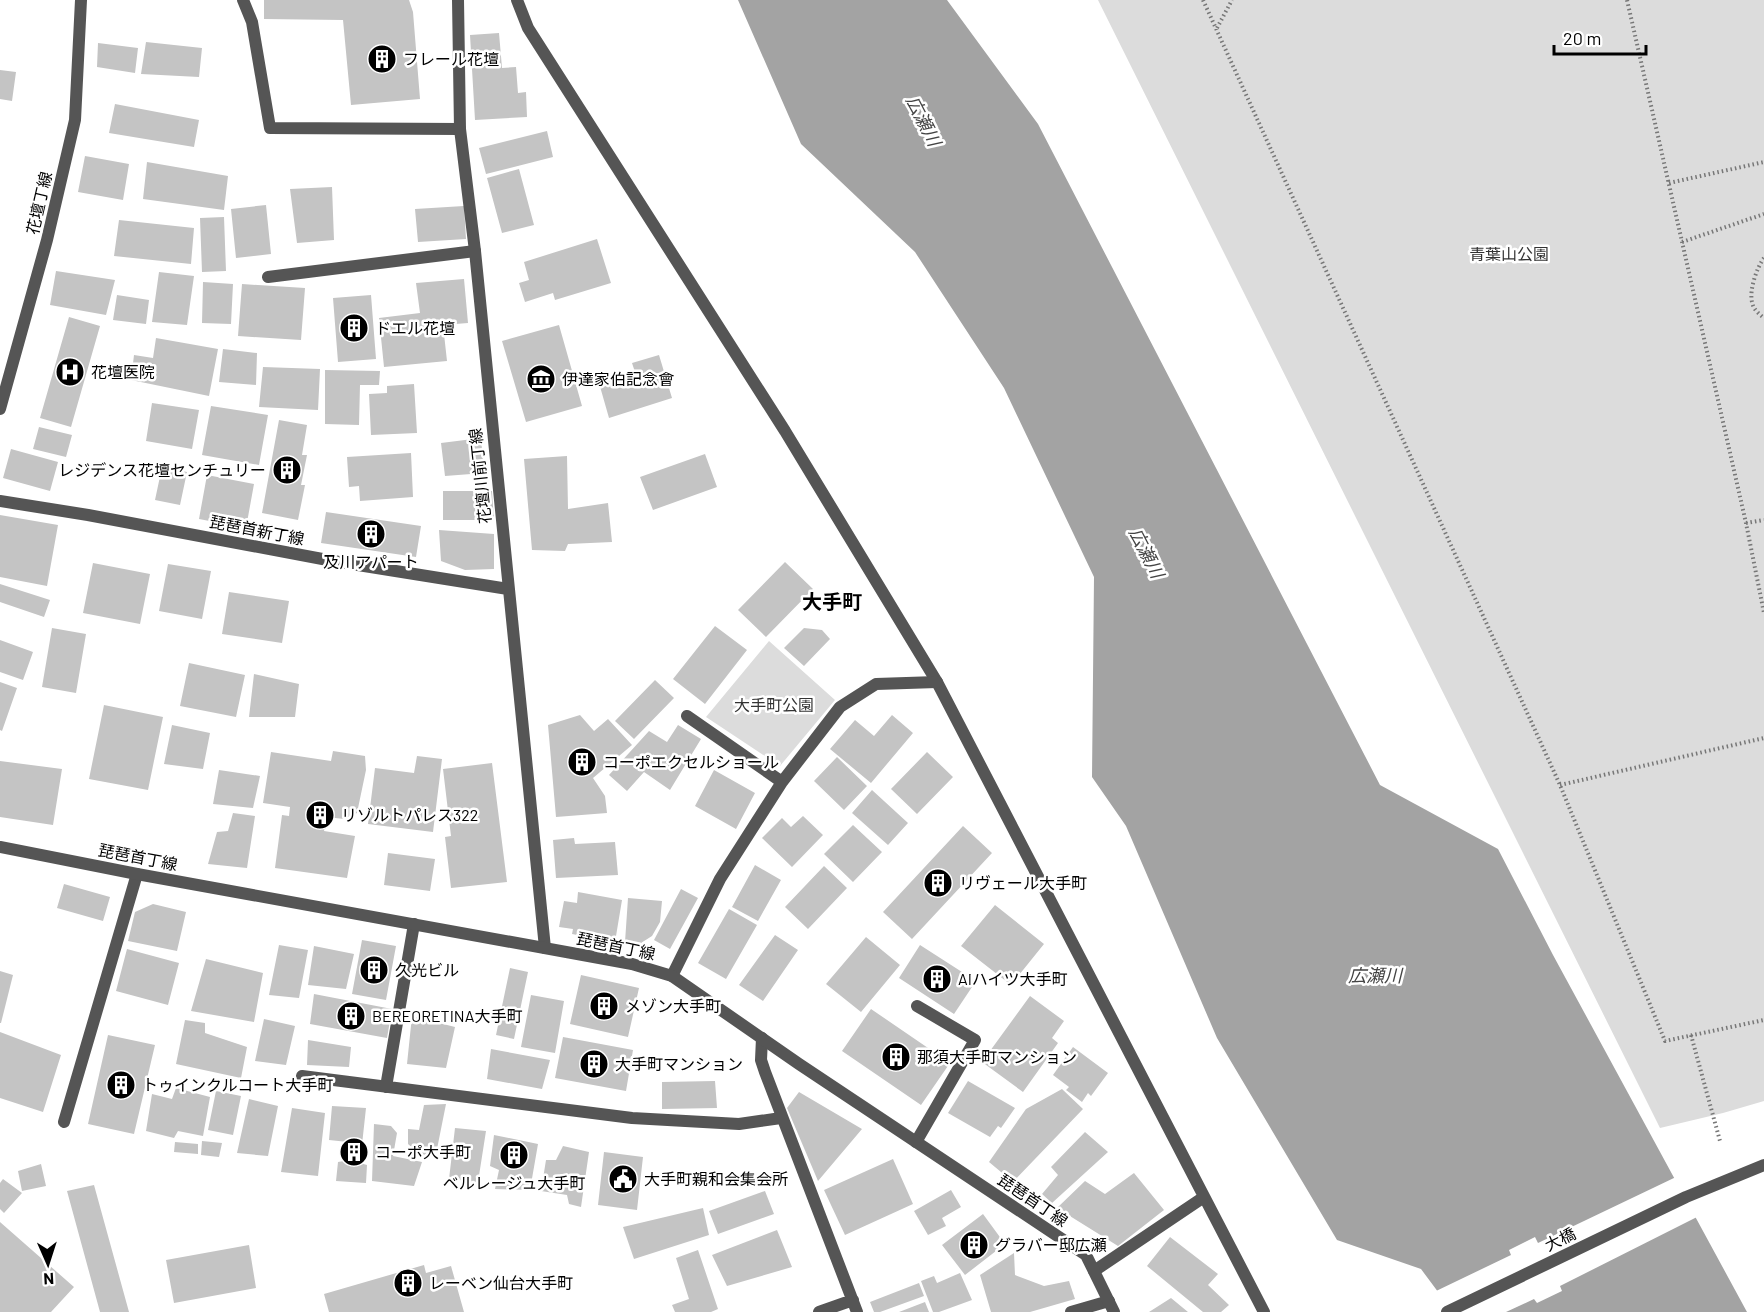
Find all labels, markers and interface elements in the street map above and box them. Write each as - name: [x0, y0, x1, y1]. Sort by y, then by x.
- scale bar: [1554, 18, 1646, 56]
- text: 20 m: [1563, 27, 1601, 49]
- building icon: フレール花壇: [366, 43, 398, 75]
- place label: フレール花壇: [403, 49, 499, 68]
- water label: 広瀬川: [902, 91, 947, 151]
- street label: 花壇丁線: [22, 170, 55, 236]
- park label: 青葉山公園: [1469, 244, 1549, 263]
- building icon: ドエル花壇: [338, 312, 370, 344]
- place label: ドエル花壇: [375, 318, 455, 337]
- hospital icon: 花壇医院: [54, 356, 86, 388]
- place label: 花壇医院: [91, 362, 155, 381]
- museum icon: 伊達家伯記念會: [525, 363, 557, 395]
- place label: 伊達家伯記念會: [562, 369, 674, 388]
- street label: 花壇川前丁線: [465, 427, 494, 525]
- building icon: レジデンス花壇センチュリー: [271, 454, 303, 486]
- place label: レジデンス花壇センチュリー: [58, 460, 266, 479]
- street label: 琵琶首新丁線: [208, 511, 306, 548]
- building icon: 及川アパート: [355, 518, 387, 550]
- water label: 広瀬川: [1125, 523, 1170, 583]
- place label: 及川アパート: [323, 552, 419, 571]
- district label: 大手町: [802, 589, 862, 613]
- park label: 大手町公園: [734, 695, 814, 714]
- building icon: コーポエクセルショール: [566, 746, 598, 778]
- place label: コーポエクセルショール: [603, 752, 779, 771]
- building icon: リゾルトパレス322: [304, 799, 336, 831]
- place label: リゾルトパレス322: [341, 805, 478, 824]
- street label: 琵琶首丁線: [97, 840, 179, 873]
- building icon: リヴェール大手町: [922, 867, 954, 899]
- place label: リヴェール大手町: [959, 873, 1087, 892]
- street label: 琵琶首丁線: [575, 928, 657, 963]
- building icon: 久光ビル: [358, 954, 390, 986]
- place label: 久光ビル: [395, 960, 459, 979]
- building icon: AIハイツ大手町: [921, 963, 953, 995]
- water label: 広瀬川: [1348, 964, 1404, 986]
- place label: AIハイツ大手町: [958, 969, 1068, 988]
- building icon: メゾン大手町: [588, 990, 620, 1022]
- place label: メゾン大手町: [625, 996, 721, 1015]
- building icon: BEREORETINA大手町: [335, 1000, 367, 1032]
- place label: BEREORETINA大手町: [372, 1006, 522, 1025]
- building icon: 那須大手町マンション: [880, 1041, 912, 1073]
- place label: 那須大手町マンション: [917, 1047, 1077, 1066]
- building icon: 大手町マンション: [578, 1048, 610, 1080]
- place label: 大手町マンション: [615, 1054, 743, 1073]
- building icon: トゥインクルコート大手町: [105, 1069, 137, 1101]
- place label: トゥインクルコート大手町: [142, 1075, 333, 1094]
- building icon: コーポ大手町: [338, 1136, 370, 1168]
- building icon: ベルレージュ大手町: [498, 1139, 530, 1171]
- place label: コーポ大手町: [375, 1142, 471, 1161]
- public building icon: 大手町親和会集会所: [607, 1163, 639, 1195]
- place label: 大手町親和会集会所: [644, 1169, 788, 1188]
- street label: 琵琶首丁線: [995, 1169, 1072, 1230]
- place label: ベルレージュ大手町: [443, 1173, 585, 1192]
- street label: 大橋: [1541, 1223, 1578, 1254]
- building icon: グラバー邸広瀬: [958, 1229, 990, 1261]
- north arrow: [18, 1234, 78, 1294]
- place label: グラバー邸広瀬: [995, 1235, 1107, 1254]
- building icon: レーベン仙台大手町: [392, 1267, 424, 1299]
- text: N: [43, 1270, 55, 1289]
- place label: レーベン仙台大手町: [429, 1273, 573, 1292]

